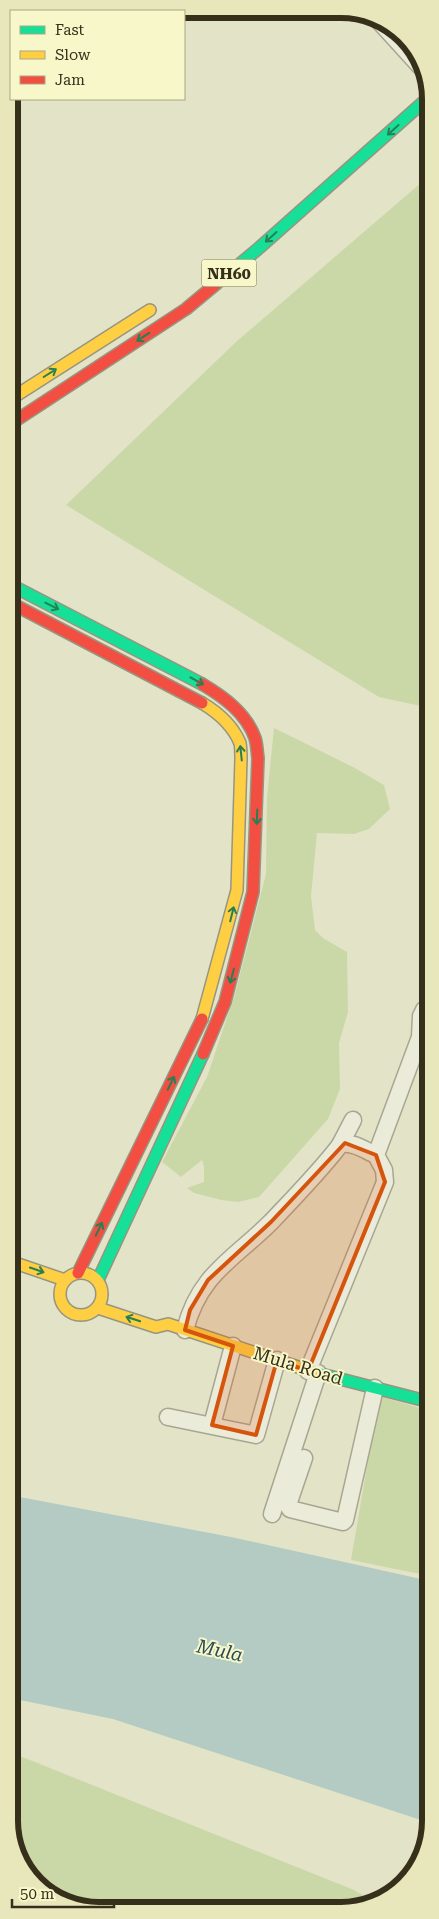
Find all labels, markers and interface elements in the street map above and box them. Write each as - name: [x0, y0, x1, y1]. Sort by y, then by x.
- legend: [10, 10, 185, 100]
- text: Fast: [55, 21, 85, 39]
- text: Slow: [55, 46, 91, 64]
- text: Jam: [55, 71, 85, 89]
- one-way arrow: [386, 124, 399, 135]
- one-way arrow: [265, 232, 278, 243]
- road number: NH60: [202, 260, 256, 286]
- one-way arrow: [137, 332, 151, 342]
- one-way arrow: [43, 368, 57, 378]
- one-way arrow: [45, 601, 60, 611]
- one-way arrow: [189, 676, 204, 686]
- one-way arrow: [236, 745, 246, 761]
- one-way arrow: [252, 808, 262, 824]
- one-way arrow: [227, 907, 237, 923]
- one-way arrow: [227, 968, 236, 984]
- one-way arrow: [167, 1076, 176, 1091]
- one-way arrow: [95, 1222, 104, 1237]
- one-way arrow: [29, 1266, 44, 1275]
- one-way arrow: [125, 1314, 141, 1323]
- street label: Mula Road: [251, 1342, 346, 1389]
- water label: Mula: [194, 1634, 245, 1667]
- scale bar: [12, 1876, 115, 1908]
- text: 50 m: [20, 1885, 55, 1903]

